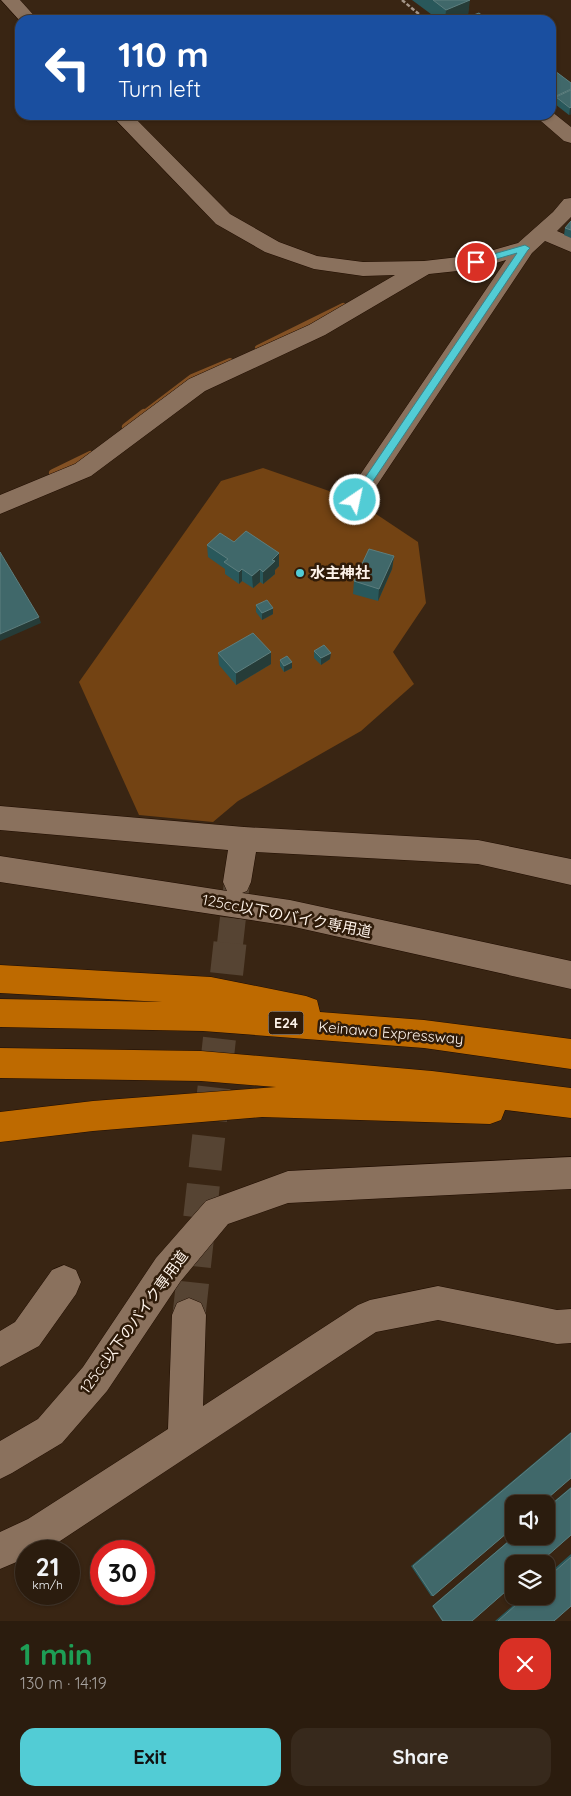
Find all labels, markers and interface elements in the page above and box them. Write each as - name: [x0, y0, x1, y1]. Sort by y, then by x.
- text: 110 m: [118, 32, 209, 76]
- icon: left: [35, 35, 100, 100]
- text: Turn left: [118, 75, 201, 103]
- pin: [455, 241, 497, 283]
- icon: arrive: [462, 248, 490, 276]
- position arrow: [328, 473, 380, 525]
- place label: 水主神社: [310, 563, 370, 582]
- marker: 水主神社: [294, 567, 306, 579]
- street label: 125cc以下のバイク専用道: [201, 890, 373, 941]
- road number: E24: [268, 1011, 304, 1034]
- street label: Keinawa Expressway: [318, 1017, 464, 1048]
- street label: 125cc以下のバイク専用道: [75, 1246, 192, 1397]
- map controls: [505, 1495, 555, 1605]
- button: sound: [505, 1495, 555, 1545]
- speed limit sign: 30: [90, 1540, 155, 1605]
- text: 21: [36, 1551, 59, 1582]
- button: layers: [505, 1555, 555, 1605]
- text: km/h: [32, 1577, 63, 1592]
- text: 1 min: [20, 1635, 93, 1673]
- button: close: [499, 1638, 551, 1690]
- text: 130 m · 14:19: [20, 1673, 107, 1693]
- button: Exit: [20, 1728, 281, 1786]
- button: Share: [291, 1728, 551, 1786]

